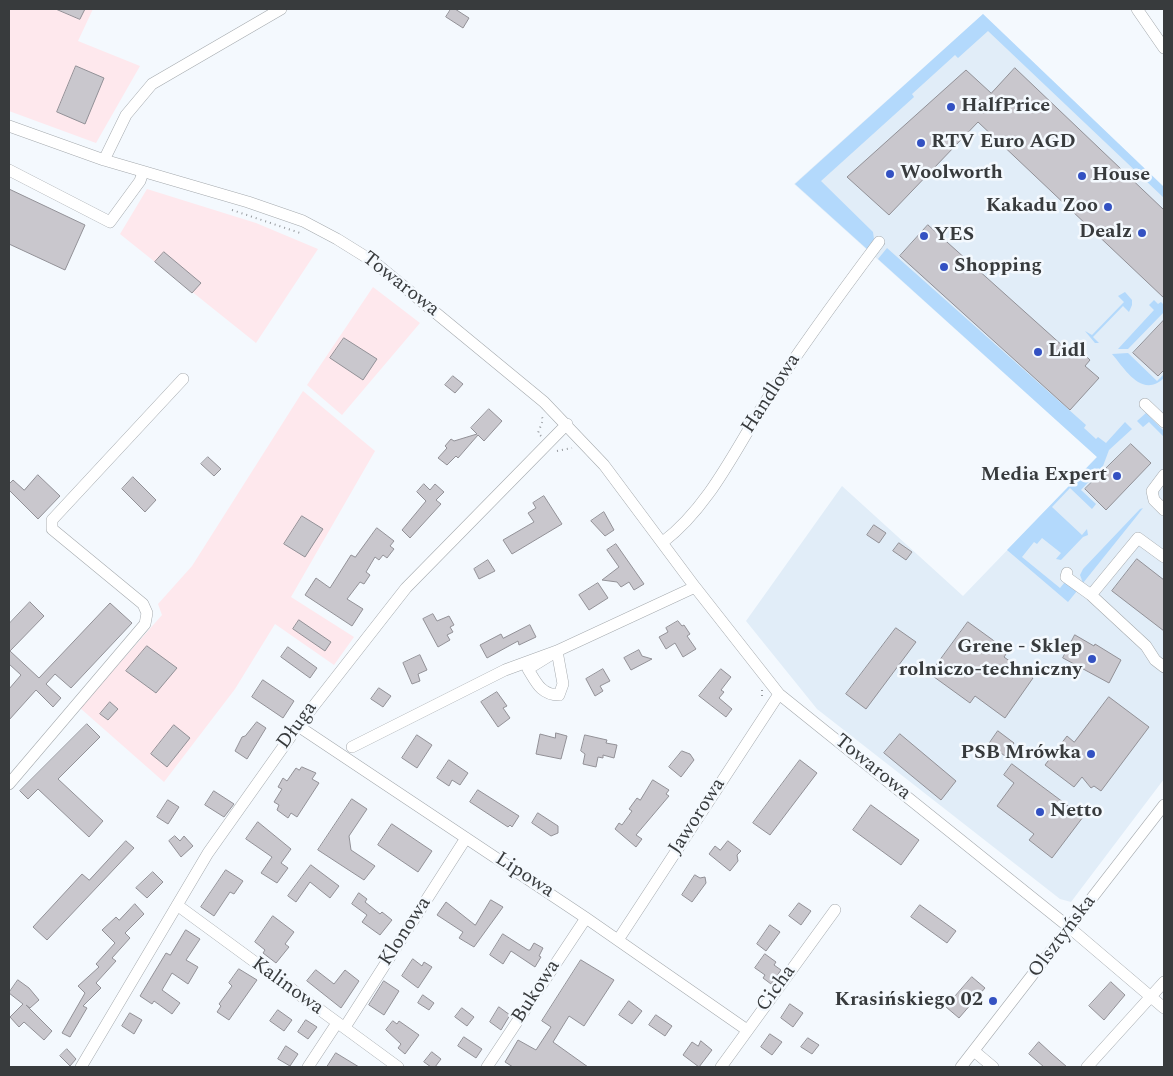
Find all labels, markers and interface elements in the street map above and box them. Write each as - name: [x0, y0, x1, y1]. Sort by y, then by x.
- place label: HalfPrice: [961, 95, 1050, 119]
- marker: HalfPrice: [945, 101, 957, 113]
- place label: RTV Euro AGD: [931, 131, 1076, 155]
- marker: RTV Euro AGD: [915, 137, 927, 149]
- place label: Woolworth: [900, 162, 1003, 186]
- place label: House: [1092, 164, 1150, 188]
- marker: Woolworth: [884, 168, 896, 180]
- marker: House: [1076, 170, 1088, 182]
- place label: Kakadu Zoo: [986, 195, 1098, 219]
- marker: Kakadu Zoo: [1102, 201, 1114, 213]
- place label: Dealz: [1079, 221, 1132, 245]
- place label: YES: [934, 224, 974, 248]
- marker: Dealz: [1136, 227, 1148, 239]
- marker: YES: [918, 230, 930, 242]
- street label: Towarowa: [356, 247, 444, 323]
- place label: Shopping: [954, 255, 1042, 279]
- marker: Shopping: [938, 261, 950, 273]
- place label: Lidl: [1048, 340, 1086, 364]
- marker: Lidl: [1032, 346, 1044, 358]
- street label: Handlowa: [737, 350, 807, 438]
- place label: Media Expert: [981, 464, 1107, 488]
- marker: Media Expert: [1111, 470, 1123, 482]
- place label: Grene - Sklep rolniczo-techniczny: [899, 636, 1082, 683]
- marker: Grene - Sklep rolniczo-techniczny: [1086, 653, 1098, 665]
- street label: Długa: [273, 697, 323, 755]
- street label: Towarowa: [829, 730, 915, 806]
- place label: PSB Mrówka: [961, 742, 1081, 766]
- marker: PSB Mrówka: [1085, 748, 1097, 760]
- street label: Jaworowa: [664, 774, 732, 860]
- place label: Netto: [1050, 800, 1102, 824]
- marker: Netto: [1034, 806, 1046, 818]
- street label: Lipowa: [490, 848, 558, 904]
- street label: Olsztyńska: [1024, 891, 1102, 983]
- street label: Klonowa: [375, 893, 437, 971]
- street label: Kalinowa: [246, 953, 328, 1021]
- street label: Bukowa: [508, 956, 566, 1028]
- street label: Cicha: [752, 961, 802, 1017]
- place label: Krasińskiego 02: [835, 989, 983, 1013]
- marker: Krasińskiego 02: [987, 995, 999, 1007]

